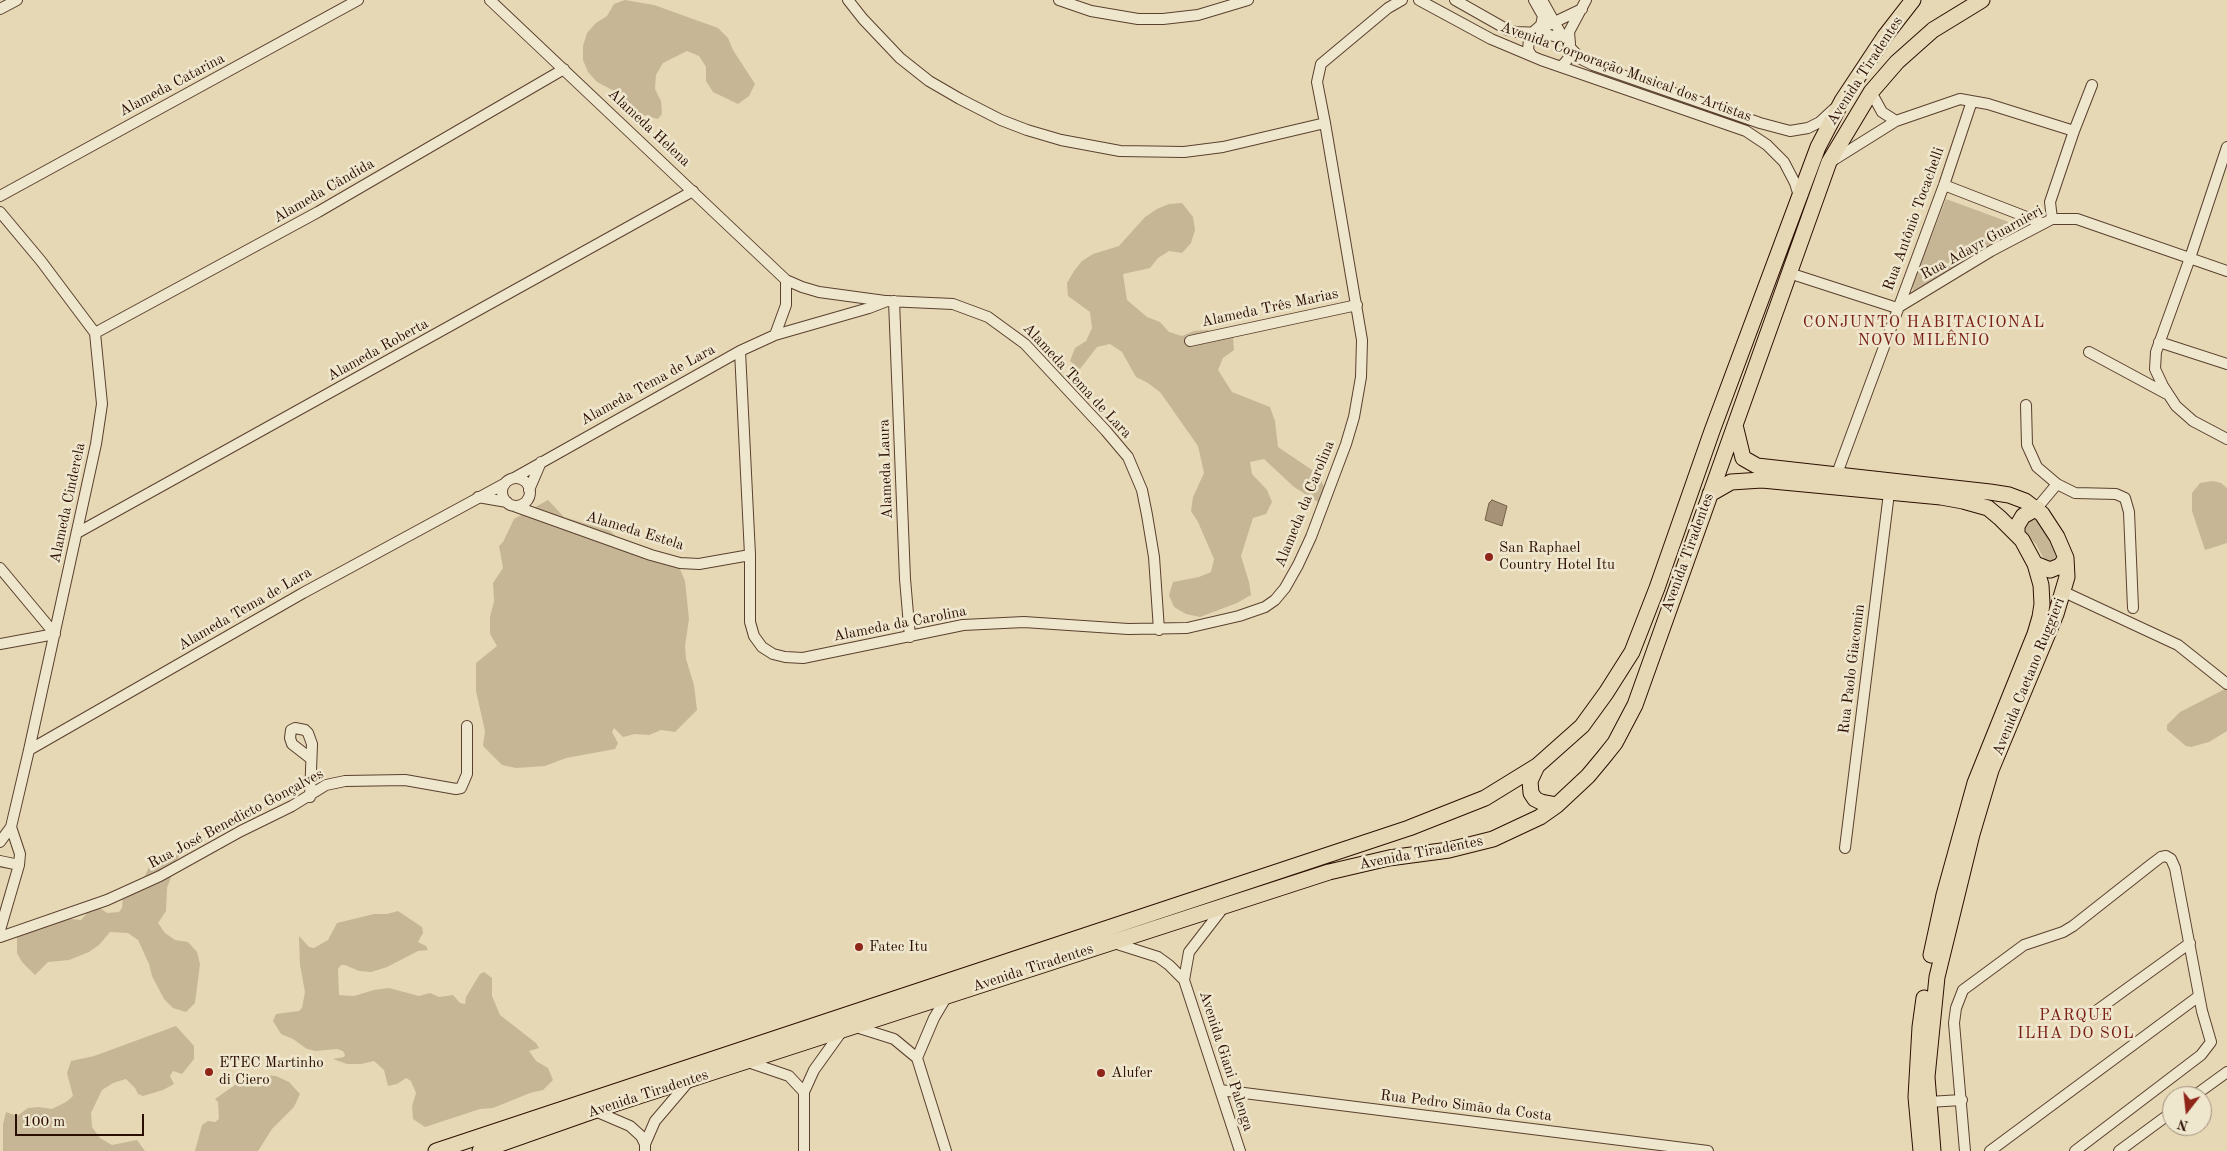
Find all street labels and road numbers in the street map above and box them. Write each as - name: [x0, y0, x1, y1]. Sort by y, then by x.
- street label: Avenida Tiradentes: [1823, 13, 1907, 129]
- street label: Avenida Corporação Musical dos Artistas: [1498, 18, 1754, 126]
- street label: Alameda Catarina: [116, 50, 228, 120]
- street label: Alameda Helena: [604, 85, 694, 171]
- street label: Rua Antônio Tocachelli: [1880, 145, 1948, 293]
- street label: Alameda Cândida: [270, 155, 378, 227]
- street label: Rua Adayr Guarnieri: [1918, 202, 2046, 284]
- street label: Alameda Três Marias: [1200, 285, 1340, 331]
- street label: Alameda Roberta: [324, 315, 432, 385]
- street label: Alameda Tema de Lara: [1019, 320, 1135, 442]
- street label: Alameda Tema de Lara: [578, 340, 718, 430]
- street label: Alameda Laura: [875, 419, 897, 519]
- street label: Alameda da Carolina: [1271, 438, 1339, 570]
- street label: Alameda Cinderela: [46, 441, 90, 565]
- street label: Avenida Tiradentes: [1658, 491, 1718, 615]
- street label: Alameda Estela: [584, 508, 686, 554]
- street label: Alameda Tema de Lara: [175, 563, 315, 655]
- street label: Avenida Caetano Ruggieri: [1989, 595, 2069, 759]
- street label: Alameda da Carolina: [832, 602, 968, 646]
- street label: Rua Paolo Giacomin: [1835, 603, 1869, 735]
- street label: Rua José Benedicto Gonçalves: [145, 765, 327, 873]
- street label: Avenida Tiradentes: [1357, 832, 1485, 874]
- street label: Avenida Tiradentes: [970, 940, 1096, 996]
- street label: Avenida Giani Palenga: [1195, 989, 1257, 1133]
- street label: Avenida Tiradentes: [585, 1066, 711, 1122]
- street label: Rua Pedro Simão da Costa: [1379, 1087, 1553, 1125]

